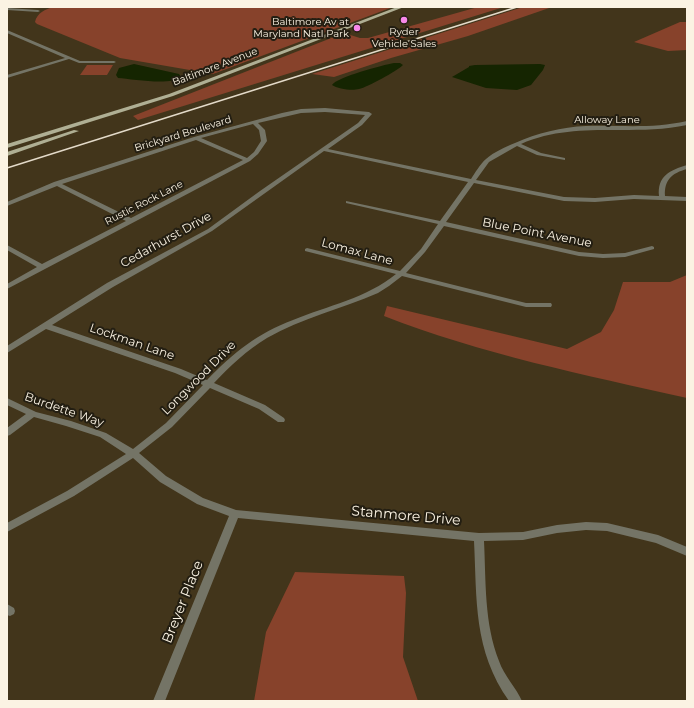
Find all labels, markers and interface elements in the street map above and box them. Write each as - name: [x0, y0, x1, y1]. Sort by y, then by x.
- marker: Ryder Vehicle Sales: [399, 15, 409, 25]
- place label: Baltimore Av at Maryland Natl Park: [253, 16, 349, 40]
- marker: Baltimore Av at Maryland Natl Park: [352, 23, 362, 33]
- place label: Ryder Vehicle Sales: [372, 26, 436, 50]
- street label: Baltimore Avenue: [171, 45, 259, 89]
- street label: Brickyard Boulevard: [133, 114, 233, 154]
- street label: Alloway Lane: [574, 114, 640, 126]
- street label: Rustic Rock Lane: [103, 178, 185, 228]
- street label: Cedarhurst Drive: [118, 209, 214, 271]
- street label: Blue Point Avenue: [481, 215, 593, 251]
- street label: Lomax Lane: [320, 236, 394, 268]
- street label: Lockman Lane: [88, 321, 176, 363]
- street label: Longwood Drive: [159, 338, 239, 418]
- street label: Burdette Way: [22, 390, 106, 430]
- street label: Stanmore Drive: [351, 503, 461, 529]
- street label: Breyer Place: [159, 558, 207, 646]

